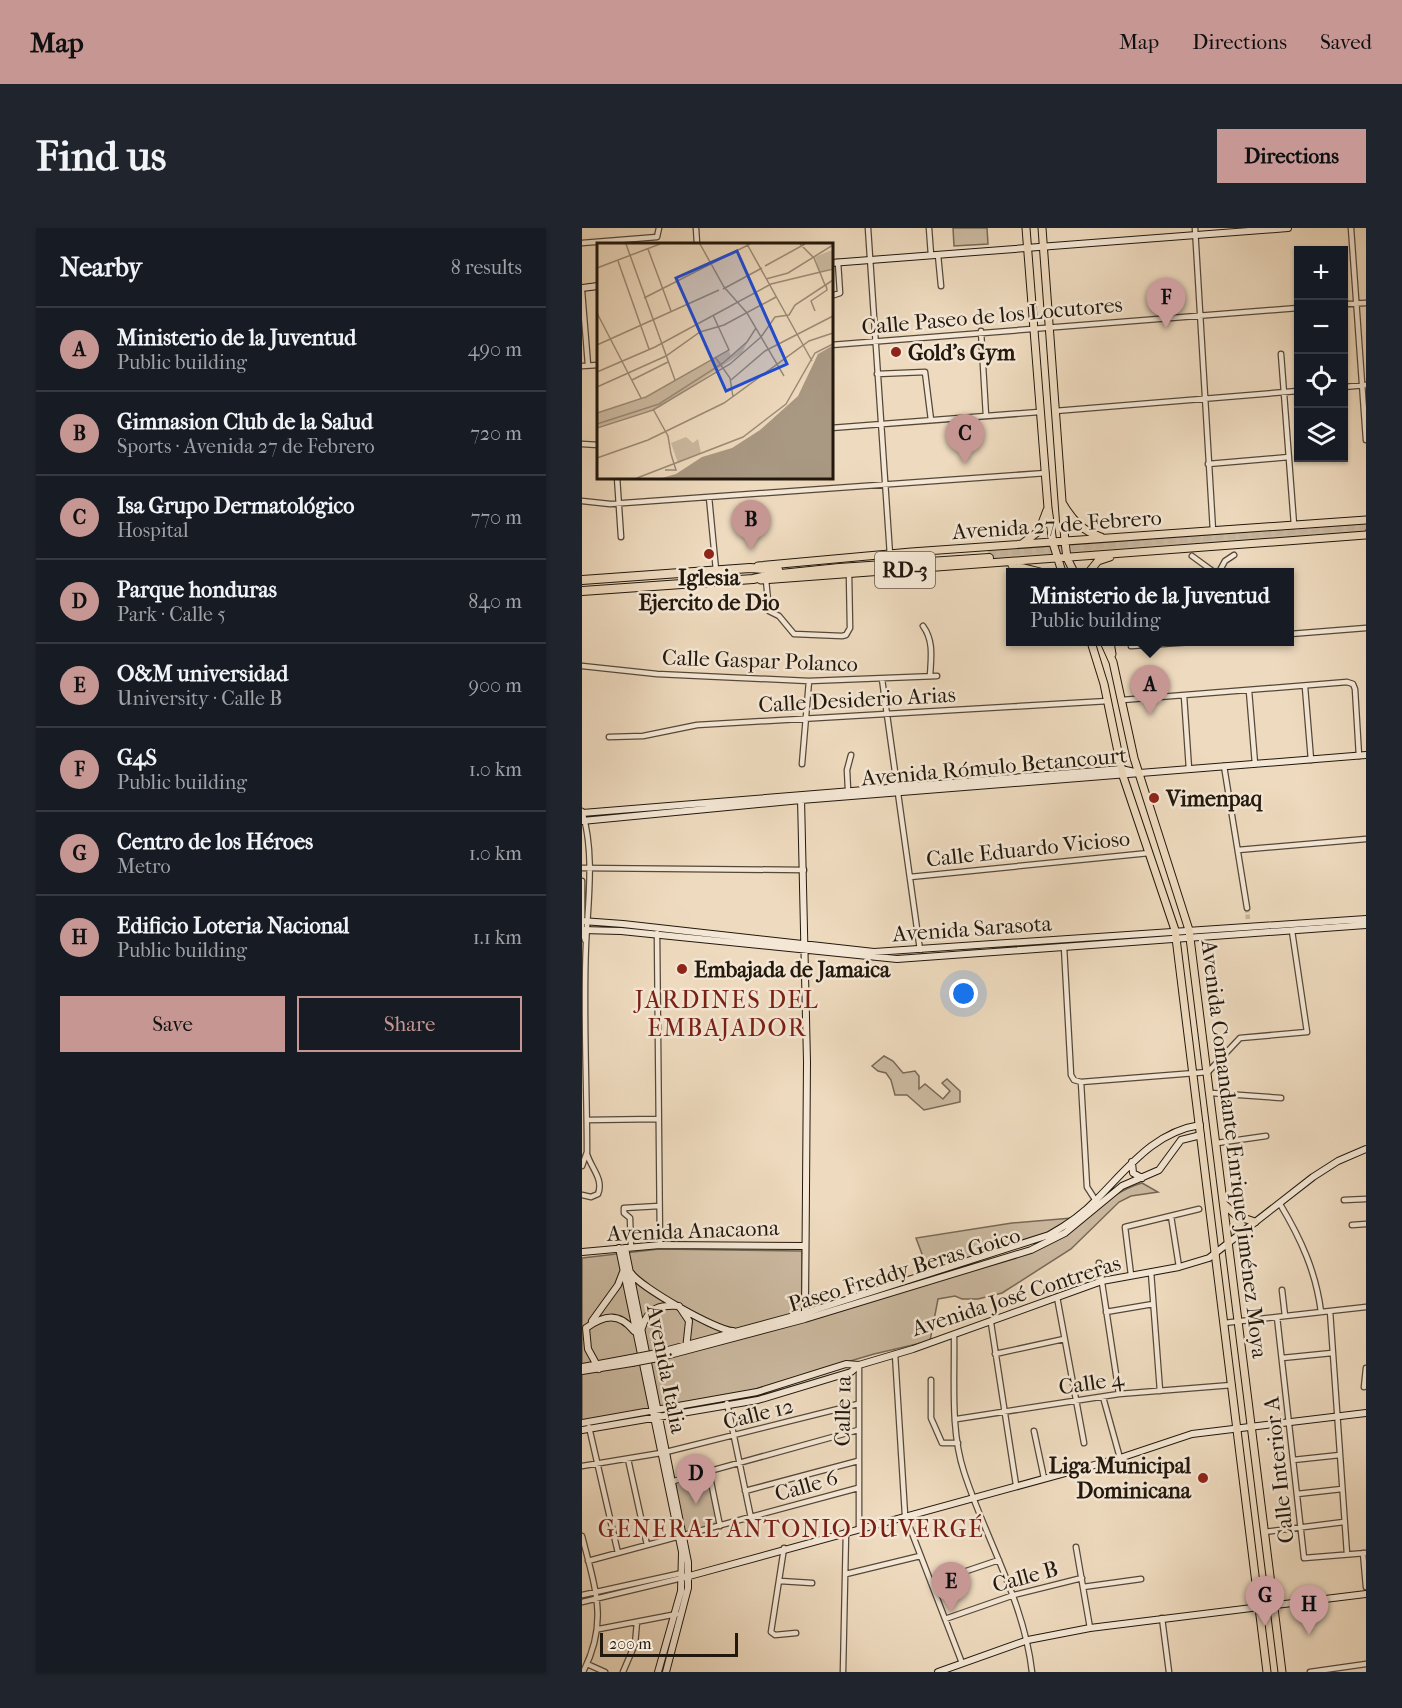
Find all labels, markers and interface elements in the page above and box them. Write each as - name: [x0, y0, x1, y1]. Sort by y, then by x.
- text: Map: [30, 26, 84, 59]
- text: Map: [1119, 30, 1159, 54]
- text: Directions: [1192, 30, 1287, 54]
- text: Saved: [1320, 30, 1372, 54]
- button: Directions: [1217, 129, 1366, 183]
- text: Find us: [36, 132, 166, 181]
- inset map: [597, 243, 832, 478]
- map controls: [1294, 246, 1348, 462]
- button: +: [1294, 246, 1348, 300]
- text: Nearby: [60, 252, 142, 283]
- text: 8 results: [451, 256, 522, 279]
- pin: F: [1146, 279, 1186, 328]
- street label: Calle Paseo de los Locutores: [860, 292, 1124, 340]
- button: −: [1294, 300, 1348, 354]
- text: Ministerio de la Juventud: [117, 325, 356, 351]
- text: A: [73, 338, 86, 361]
- text: 490 m: [468, 338, 522, 361]
- place label: Gold's Gym: [908, 340, 1016, 366]
- marker: Gold's Gym: [889, 345, 903, 359]
- text: Public building: [117, 351, 247, 374]
- button: locate: [1294, 354, 1348, 408]
- button: layers: [1294, 408, 1348, 462]
- text: Gimnasion Club de la Salud: [117, 409, 373, 435]
- pin: C: [946, 414, 985, 464]
- text: B: [73, 422, 86, 445]
- text: 720 m: [470, 422, 522, 445]
- text: Sports · Avenida 27 de Febrero: [117, 435, 375, 458]
- text: Isa Grupo Dermatológico: [117, 493, 354, 519]
- pin: B: [732, 500, 770, 550]
- street label: Avenida 27 de Febrero: [950, 505, 1163, 545]
- text: C: [73, 506, 86, 529]
- text: 770 m: [471, 506, 522, 529]
- text: Hospital: [117, 519, 189, 542]
- marker: Iglesia Ejercito de Dio: [702, 547, 716, 561]
- road number: RD-3: [875, 552, 935, 588]
- place label: Iglesia Ejercito de Dio: [639, 565, 779, 616]
- popup: [1006, 568, 1294, 646]
- text: Parque honduras: [117, 577, 277, 603]
- text: Ministerio de la Juventud: [1030, 583, 1270, 609]
- text: D: [72, 590, 87, 613]
- text: 840 m: [468, 590, 522, 613]
- text: Park · Calle 5: [117, 603, 226, 626]
- text: Public building: [1030, 609, 1160, 632]
- street label: Calle Gaspar Polanco: [661, 645, 858, 677]
- text: O&M universidad: [117, 661, 288, 687]
- pin: A: [1130, 666, 1170, 715]
- text: E: [73, 674, 86, 697]
- text: 900 m: [469, 674, 522, 697]
- street label: Calle Desiderio Arias: [758, 682, 956, 718]
- text: University · Calle B: [117, 687, 282, 710]
- street label: Avenida Rómulo Betancourt: [859, 742, 1128, 792]
- text: G4S: [117, 745, 157, 771]
- text: F: [74, 758, 85, 781]
- text: 1.0 km: [469, 758, 522, 781]
- text: Public building: [117, 771, 247, 794]
- place label: Vimenpaq: [1165, 786, 1264, 812]
- marker: Vimenpaq: [1147, 791, 1161, 805]
- street label: Calle Eduardo Vicioso: [925, 825, 1131, 873]
- text: Centro de los Héroes: [117, 829, 313, 855]
- text: G: [72, 842, 87, 865]
- text: 1.0 km: [469, 842, 522, 865]
- text: Metro: [117, 855, 171, 878]
- street label: Avenida Sarasota: [891, 910, 1053, 948]
- text: Edificio Loteria Nacional: [117, 913, 349, 939]
- text: H: [72, 926, 87, 949]
- text: 1.1 km: [473, 926, 522, 949]
- street label: Avenida Comandante Enrique Jiménez Moya: [1195, 938, 1273, 1361]
- text: Public building: [117, 939, 247, 962]
- place label: Embajada de Jamaica: [694, 957, 891, 983]
- marker: Embajada de Jamaica: [675, 962, 689, 976]
- your location: [949, 979, 978, 1008]
- district label: JARDINES DEL EMBAJADOR: [633, 986, 819, 1042]
- button: Save: [60, 996, 285, 1052]
- button: Share: [297, 996, 522, 1052]
- street label: Avenida Anacaona: [605, 1215, 780, 1247]
- street label: Paseo Freddy Beras Goico: [785, 1222, 1024, 1318]
- street label: Avenida José Contreras: [908, 1250, 1124, 1342]
- street label: Avenida Italia: [641, 1302, 691, 1436]
- street label: Calle 4: [1057, 1365, 1126, 1400]
- street label: Calle 1a: [829, 1375, 857, 1447]
- street label: Calle 12: [720, 1393, 796, 1435]
- street label: Calle Interior A: [1258, 1394, 1300, 1545]
- place label: Liga Municipal Dominicana: [1049, 1453, 1192, 1504]
- pin: D: [676, 1454, 716, 1504]
- street label: Calle 6: [772, 1465, 841, 1507]
- marker: Liga Municipal Dominicana: [1196, 1471, 1210, 1485]
- district label: GENERAL ANTONIO DUVERGÉ: [598, 1514, 984, 1543]
- street label: Calle B: [990, 1556, 1061, 1598]
- pin: E: [932, 1562, 970, 1612]
- pin: G: [1246, 1576, 1284, 1626]
- pin: H: [1290, 1586, 1328, 1635]
- scale bar: [600, 1630, 738, 1658]
- text: 200 m: [609, 1634, 652, 1653]

